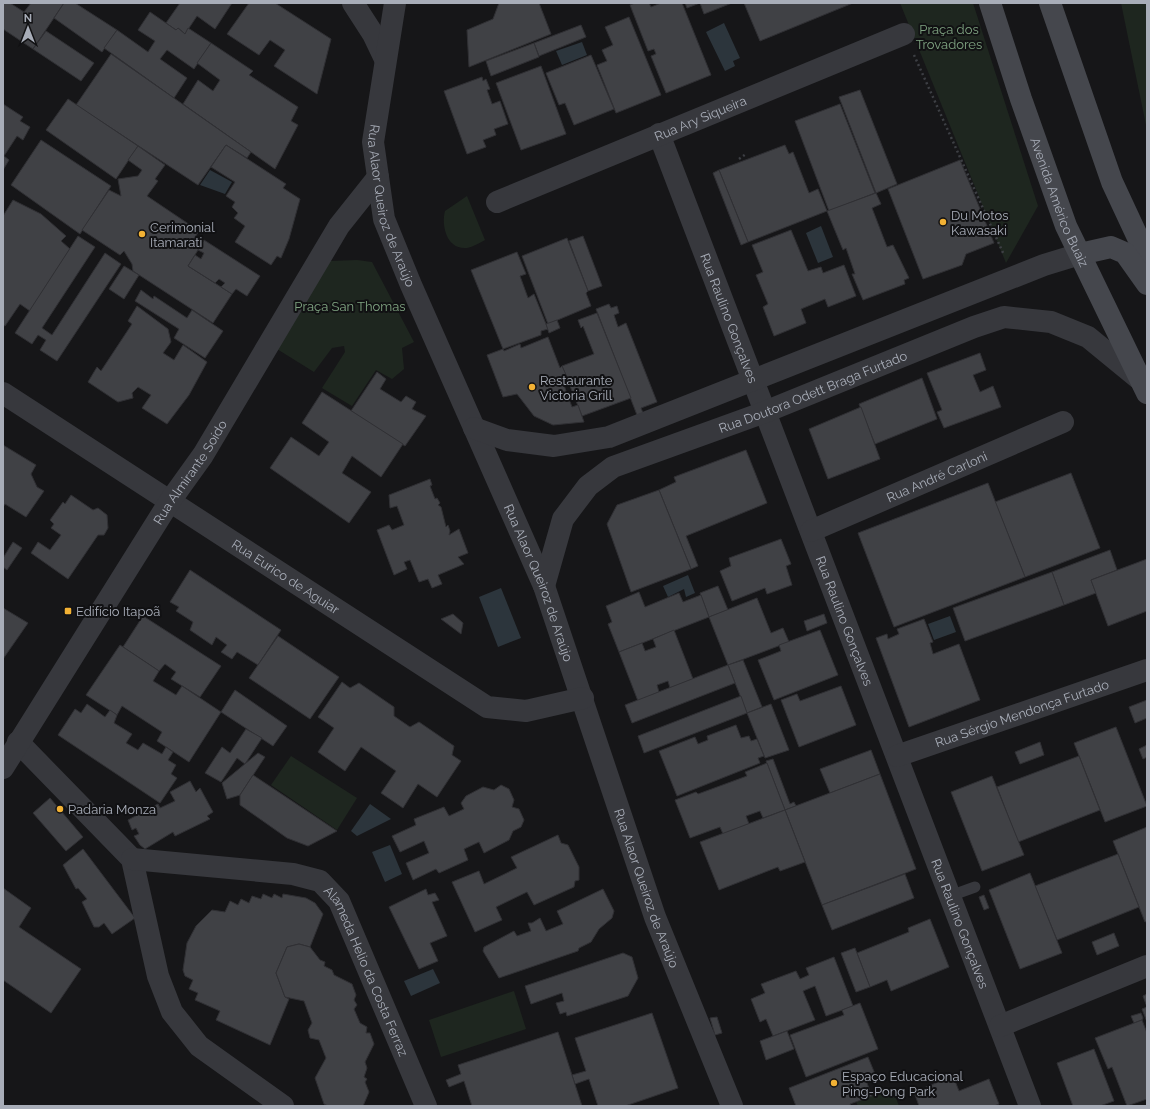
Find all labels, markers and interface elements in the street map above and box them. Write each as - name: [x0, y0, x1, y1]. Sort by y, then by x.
- north arrow: [8, 8, 48, 48]
- text: N: [24, 12, 32, 25]
- park label: Praça dos Trovadores: [916, 22, 982, 52]
- street label: Rua Ary Siqueira: [652, 92, 749, 144]
- street label: Rua Alaor Queiroz de Araújo: [365, 123, 419, 289]
- street label: Avenida Américo Buaiz: [1028, 135, 1092, 269]
- place label: Du Motos Kawasaki: [951, 208, 1009, 238]
- marker: Du Motos Kawasaki: [938, 217, 948, 227]
- place label: Cerimonial Itamarati: [150, 220, 215, 250]
- marker: Cerimonial Itamarati: [137, 229, 147, 239]
- street label: Rua Raulino Gonçalves: [698, 251, 761, 385]
- park label: Praça San Thomas: [294, 299, 406, 314]
- street label: Rua Doutora Odett Braga Furtado: [717, 347, 909, 436]
- place label: Restaurante Victoria Grill: [540, 373, 613, 403]
- marker: Restaurante Victoria Grill: [527, 382, 537, 392]
- street label: Rua Almirante Soído: [150, 417, 230, 527]
- street label: Rua André Carloni: [884, 448, 989, 505]
- street label: Rua Alaor Queiroz de Araújo: [501, 502, 576, 664]
- street label: Rua Eurico de Aguiar: [229, 536, 343, 617]
- street label: Rua Raulino Gonçalves: [813, 554, 876, 688]
- place label: Edifício Itapoã: [76, 604, 160, 619]
- marker: Edifício Itapoã: [63, 606, 73, 616]
- street label: Rua Sérgio Mendonça Furtado: [933, 676, 1111, 750]
- place label: Padaria Monza: [68, 802, 156, 817]
- marker: Padaria Monza: [55, 804, 65, 814]
- street label: Rua Alaor Queiroz de Araújo: [612, 806, 682, 970]
- street label: Rua Raulino Gonçalves: [929, 856, 992, 990]
- street label: Alameda Helio da Costa Ferraz: [321, 883, 411, 1058]
- place label: Espaço Educacional Ping-Pong Park: [842, 1069, 964, 1099]
- marker: Espaço Educacional Ping-Pong Park: [829, 1078, 839, 1088]

